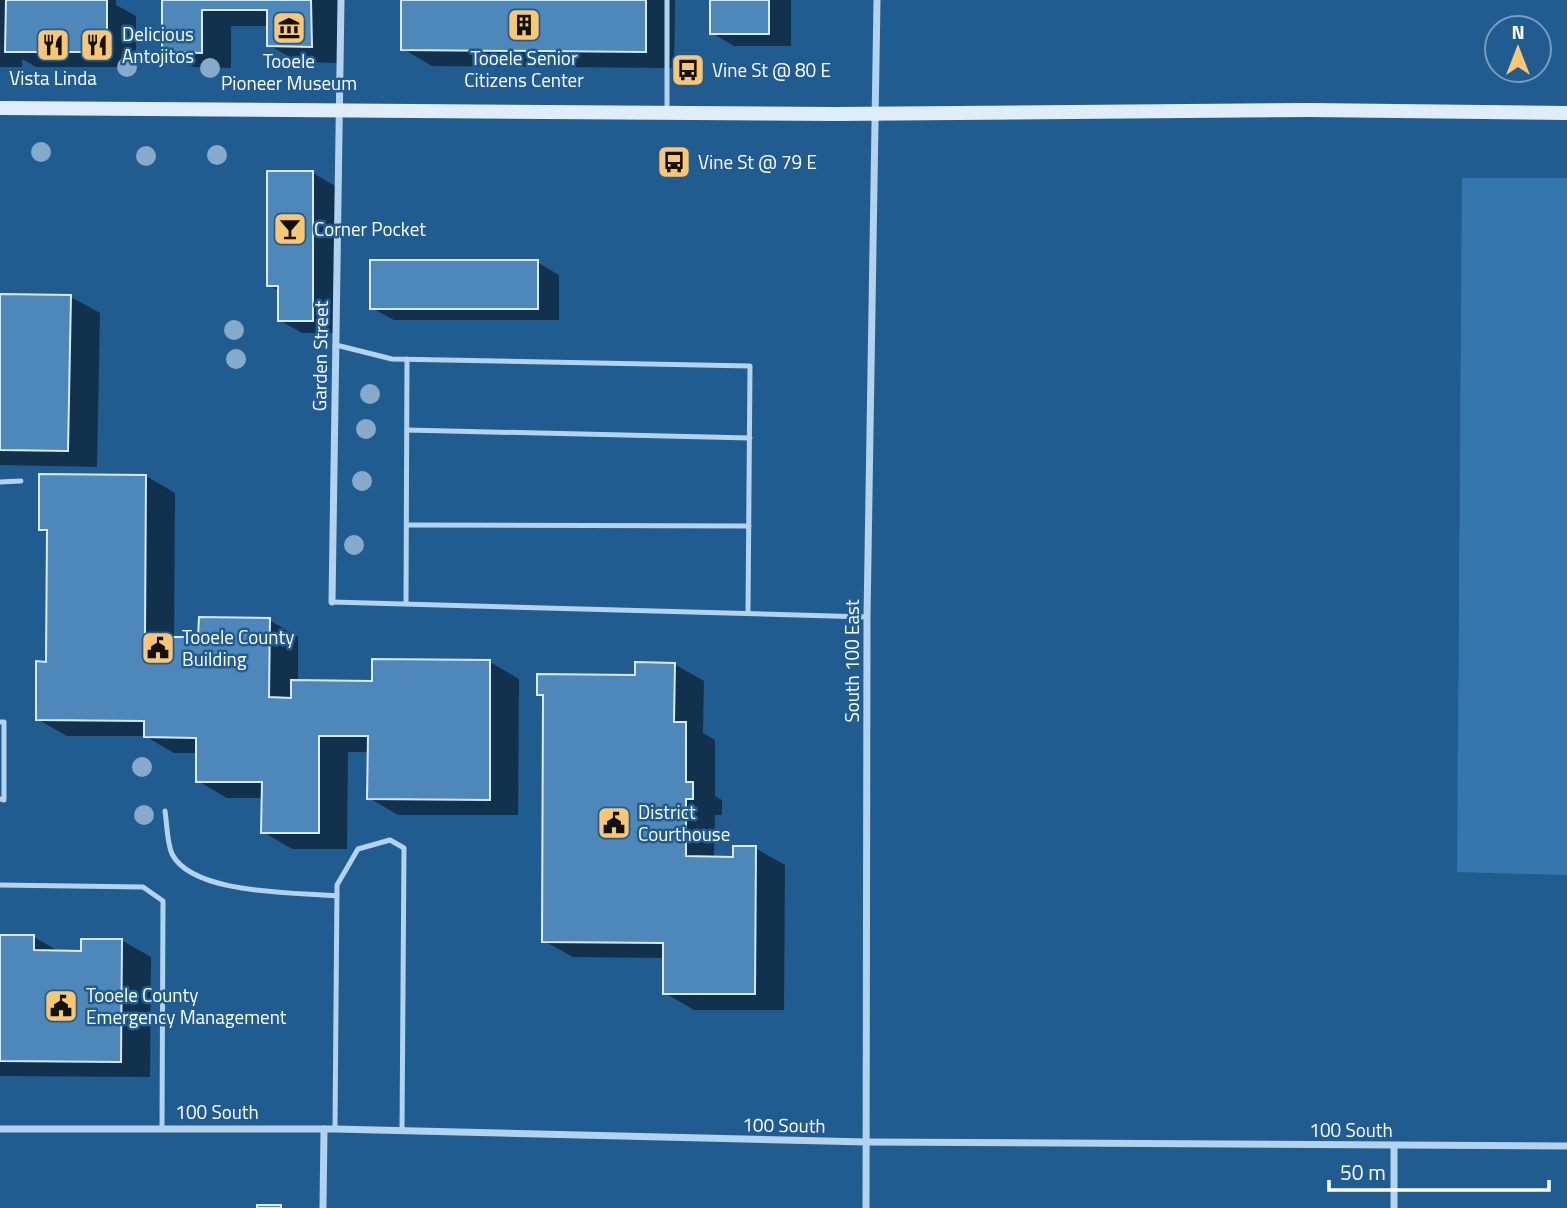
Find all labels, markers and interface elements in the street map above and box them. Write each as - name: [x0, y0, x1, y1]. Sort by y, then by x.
- building icon: Tooele Senior Citizens Center: [505, 6, 543, 44]
- museum icon: Tooele Pioneer Museum: [270, 9, 308, 47]
- north arrow: [1483, 14, 1553, 84]
- text: N: [1511, 17, 1525, 46]
- place label: Delicious Antojitos: [122, 19, 194, 70]
- restaurant icon: Vista Linda: [34, 26, 72, 64]
- restaurant icon: Delicious Antojitos: [78, 26, 116, 64]
- place label: Tooele Senior Citizens Center: [464, 43, 584, 94]
- place label: Tooele Pioneer Museum: [221, 46, 357, 97]
- bus stop icon: Vine St @ 80 E: [669, 51, 707, 89]
- place label: Vine St @ 80 E: [712, 55, 831, 84]
- place label: Vista Linda: [9, 63, 97, 92]
- bus stop icon: Vine St @ 79 E: [655, 143, 693, 181]
- place label: Vine St @ 79 E: [698, 147, 817, 176]
- bar icon: Corner Pocket: [271, 210, 309, 248]
- place label: Corner Pocket: [314, 214, 426, 243]
- street label: Garden Street: [304, 300, 335, 412]
- street label: South 100 East: [837, 599, 866, 723]
- place label: Tooele County Building: [182, 622, 294, 673]
- public building icon: Tooele County Building: [139, 629, 177, 667]
- place label: District Courthouse: [638, 797, 730, 848]
- public building icon: District Courthouse: [595, 804, 633, 842]
- place label: Tooele County Emergency Management: [86, 980, 287, 1031]
- public building icon: Tooele County Emergency Management: [42, 987, 80, 1025]
- street label: 100 South: [175, 1097, 259, 1126]
- street label: 100 South: [742, 1109, 826, 1140]
- street label: 100 South: [1309, 1115, 1393, 1144]
- scale bar: [1329, 1148, 1550, 1192]
- text: 50 m: [1340, 1156, 1386, 1188]

